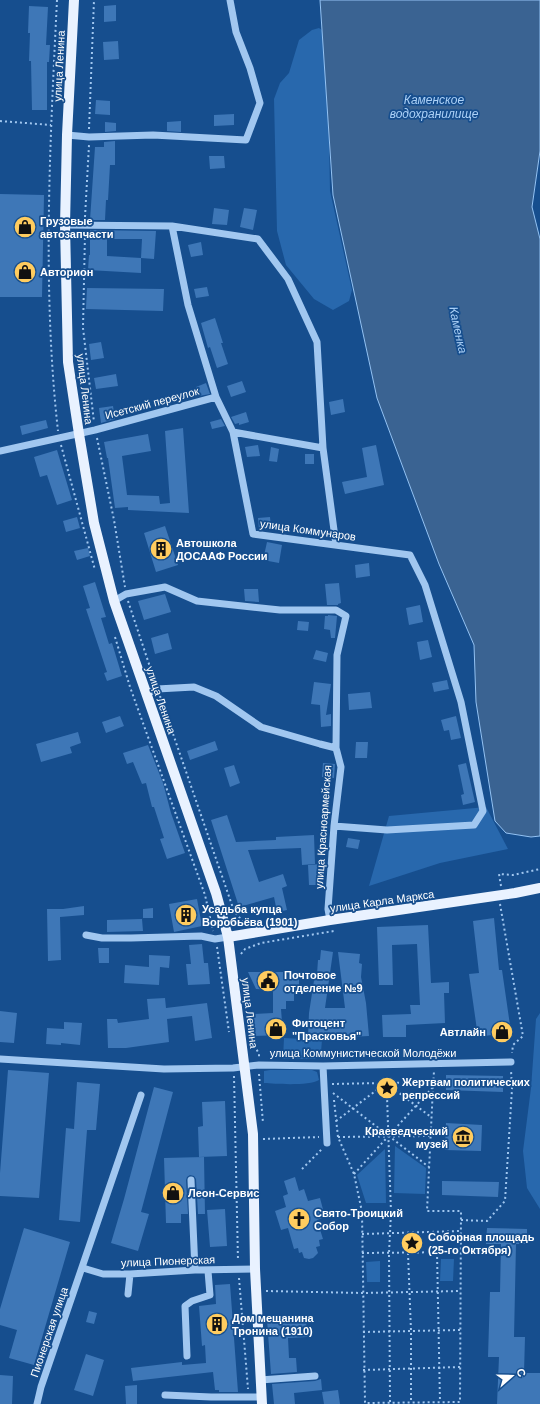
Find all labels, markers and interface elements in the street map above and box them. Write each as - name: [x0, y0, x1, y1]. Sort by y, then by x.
- street label: улица Ленина: [51, 29, 67, 102]
- water label: Каменское водохранилище: [390, 93, 479, 121]
- shop icon: Грузовые автозапчасти: [12, 214, 38, 240]
- place label: Грузовые автозапчасти: [40, 215, 113, 240]
- shop icon: Авторион: [12, 259, 38, 285]
- place label: Авторион: [40, 266, 93, 278]
- water label: Каменка: [446, 305, 470, 355]
- street label: улица Ленина: [75, 353, 95, 426]
- street label: Исетский переулок: [104, 385, 200, 421]
- street label: улица Коммунаров: [259, 517, 357, 543]
- building icon: Автошкола ДОСААФ России: [148, 536, 174, 562]
- place label: Автошкола ДОСААФ России: [176, 537, 268, 562]
- street label: улица Ленина: [144, 664, 179, 736]
- street label: улица Красноармейская: [313, 765, 333, 889]
- street label: улица Карла Маркса: [329, 888, 436, 914]
- building icon: Усадьба купца Воробьёва (1901): [173, 902, 199, 928]
- place label: Усадьба купца Воробьёва (1901): [202, 903, 298, 928]
- public building icon: Почтовое отделение №9: [255, 968, 281, 994]
- place label: Почтовое отделение №9: [284, 969, 363, 994]
- street label: улица Ленина: [240, 977, 260, 1050]
- shop icon: Фитоцент "Прасковья": [263, 1016, 289, 1042]
- place label: Фитоцент "Прасковья": [292, 1017, 361, 1042]
- shop icon: Автлайн: [489, 1019, 515, 1045]
- place label: Автлайн: [440, 1026, 486, 1038]
- street label: улица Коммунистической Молодёжи: [270, 1047, 456, 1059]
- place icon: Жертвам политических репрессий: [374, 1075, 400, 1101]
- place label: Жертвам политических репрессий: [401, 1076, 531, 1101]
- museum icon: Краеведческий музей: [450, 1124, 476, 1150]
- place label: Краеведческий музей: [365, 1125, 448, 1150]
- shop icon: Леон-Сервис: [160, 1180, 186, 1206]
- place label: Леон-Сервис: [188, 1187, 259, 1199]
- church icon: Свято-Троицкий Собор: [286, 1206, 312, 1232]
- place label: Свято-Троицкий Собор: [314, 1207, 403, 1232]
- place icon: Соборная площадь (25-го Октября): [399, 1230, 425, 1256]
- place label: Соборная площадь (25-го Октября): [428, 1231, 535, 1256]
- street label: улица Пионерская: [121, 1253, 215, 1269]
- street label: Пионерская улица: [28, 1285, 70, 1379]
- building icon: Дом мещанина Тронина (1910): [204, 1311, 230, 1337]
- place label: Дом мещанина Тронина (1910): [232, 1312, 315, 1337]
- north arrow: [492, 1356, 532, 1396]
- text: С: [514, 1367, 528, 1378]

